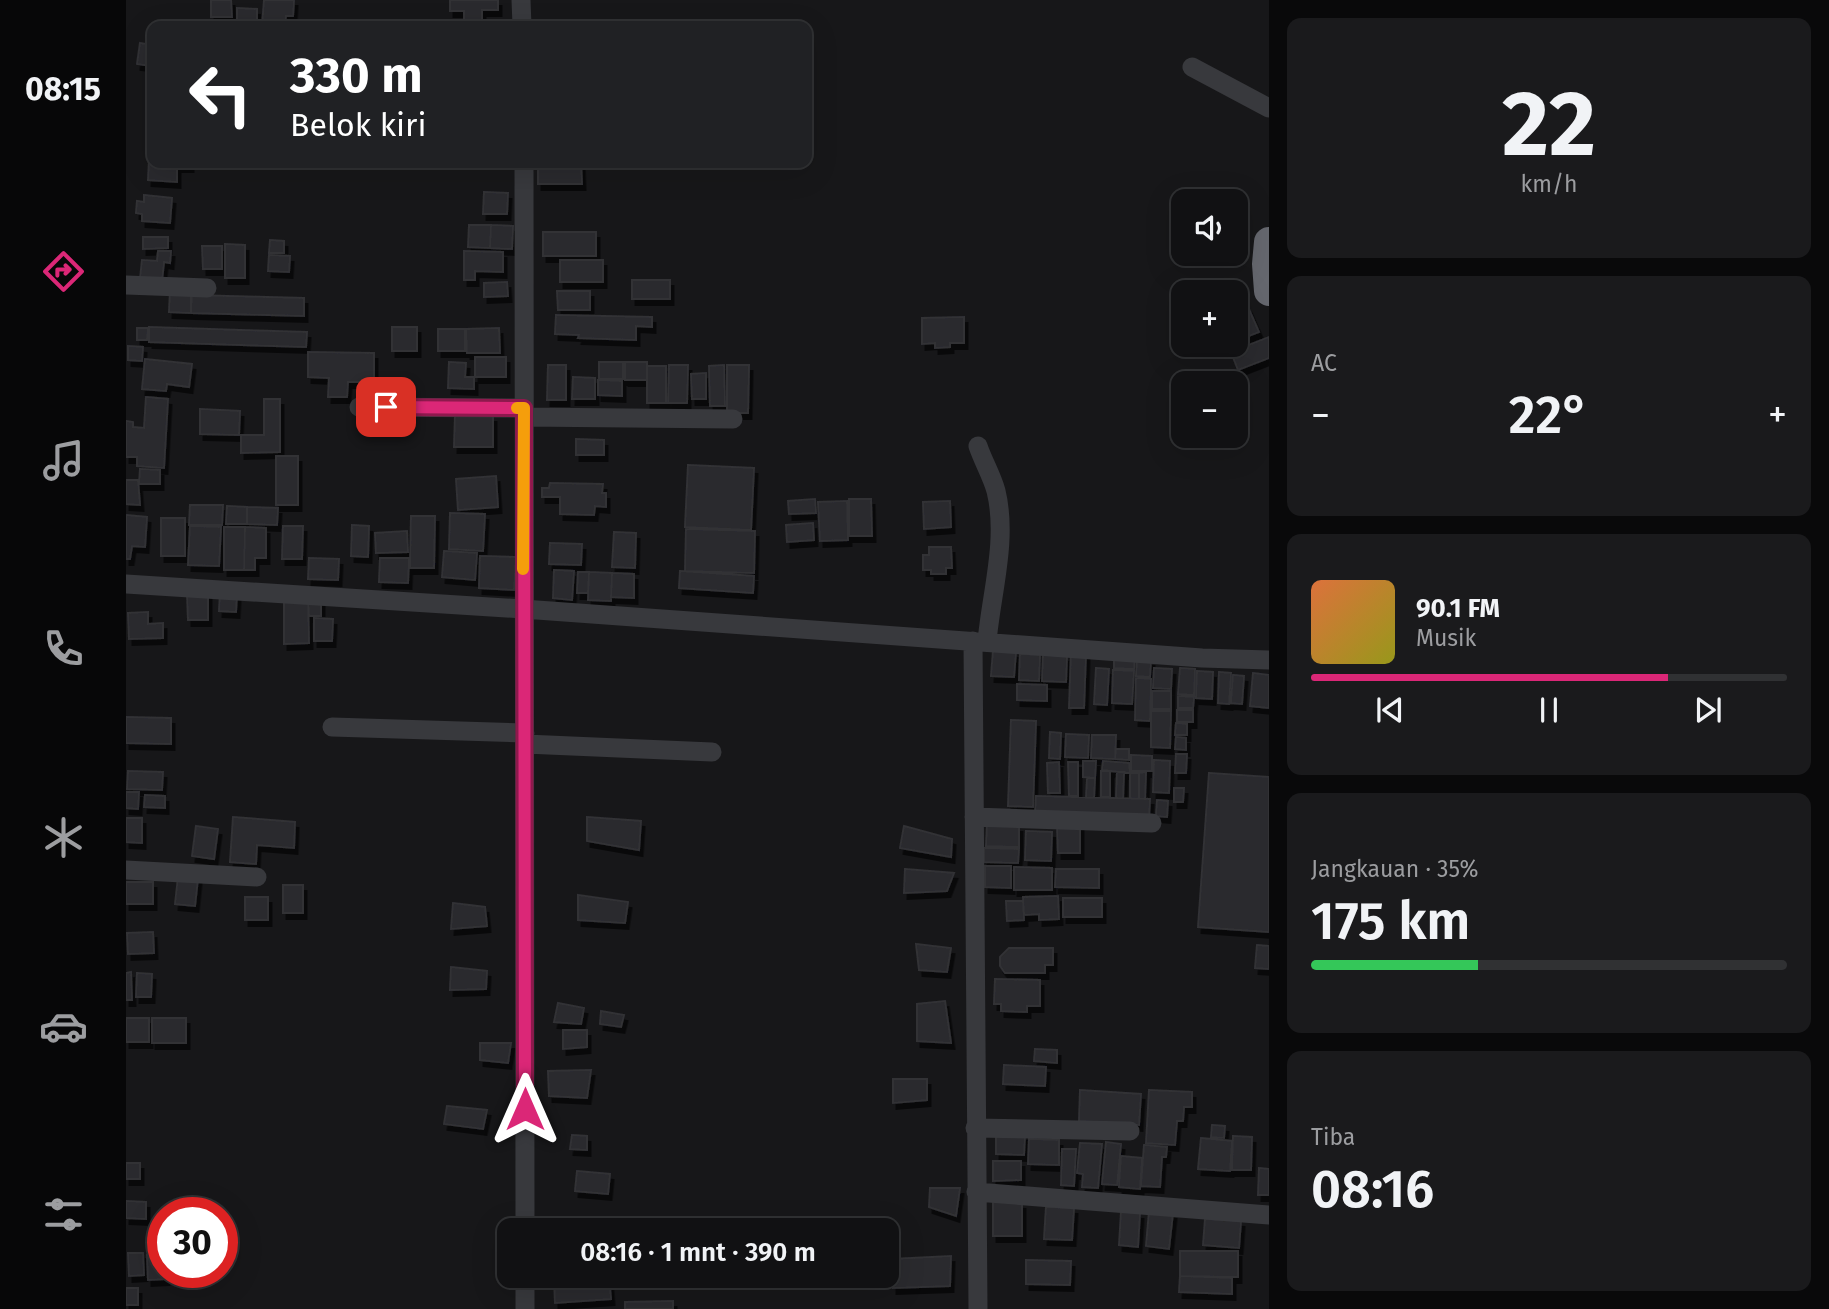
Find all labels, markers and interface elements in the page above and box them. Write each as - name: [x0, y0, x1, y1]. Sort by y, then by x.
- text: 330 m: [290, 46, 423, 105]
- icon: left: [175, 49, 266, 140]
- text: 08:15: [25, 70, 101, 108]
- text: 22: [1502, 70, 1596, 179]
- text: Belok kiri: [290, 106, 426, 144]
- text: km/h: [1521, 170, 1577, 198]
- map controls: [1171, 189, 1248, 448]
- button: sound: [1171, 189, 1248, 266]
- icon: directions: [39, 247, 88, 296]
- button: +: [1171, 280, 1248, 357]
- text: AC: [1311, 349, 1337, 377]
- button: −: [1171, 371, 1248, 448]
- pin: [356, 377, 416, 437]
- text: 22°: [1509, 384, 1589, 447]
- icon: arrive: [367, 388, 405, 426]
- text: −: [1311, 392, 1330, 438]
- text: +: [1768, 392, 1787, 438]
- icon: music: [39, 436, 88, 485]
- text: 90.1 FM: [1416, 593, 1500, 624]
- icon: phone: [39, 624, 88, 673]
- text: Musik: [1416, 624, 1476, 652]
- icon: previous: [1371, 691, 1409, 729]
- icon: pause: [1530, 691, 1568, 729]
- icon: next: [1689, 691, 1727, 729]
- icon: climate: [39, 813, 88, 862]
- text: Jangkauan · 35%: [1311, 855, 1479, 883]
- text: 175 km: [1311, 890, 1470, 953]
- icon: car: [39, 1002, 88, 1051]
- position arrow: [488, 1072, 562, 1146]
- text: Tiba: [1311, 1123, 1355, 1151]
- text: 08:16: [1311, 1158, 1434, 1221]
- icon: filters: [39, 1190, 88, 1239]
- speed limit sign: 30: [147, 1197, 238, 1288]
- text: 08:16 · 1 mnt · 390 m: [580, 1237, 816, 1268]

